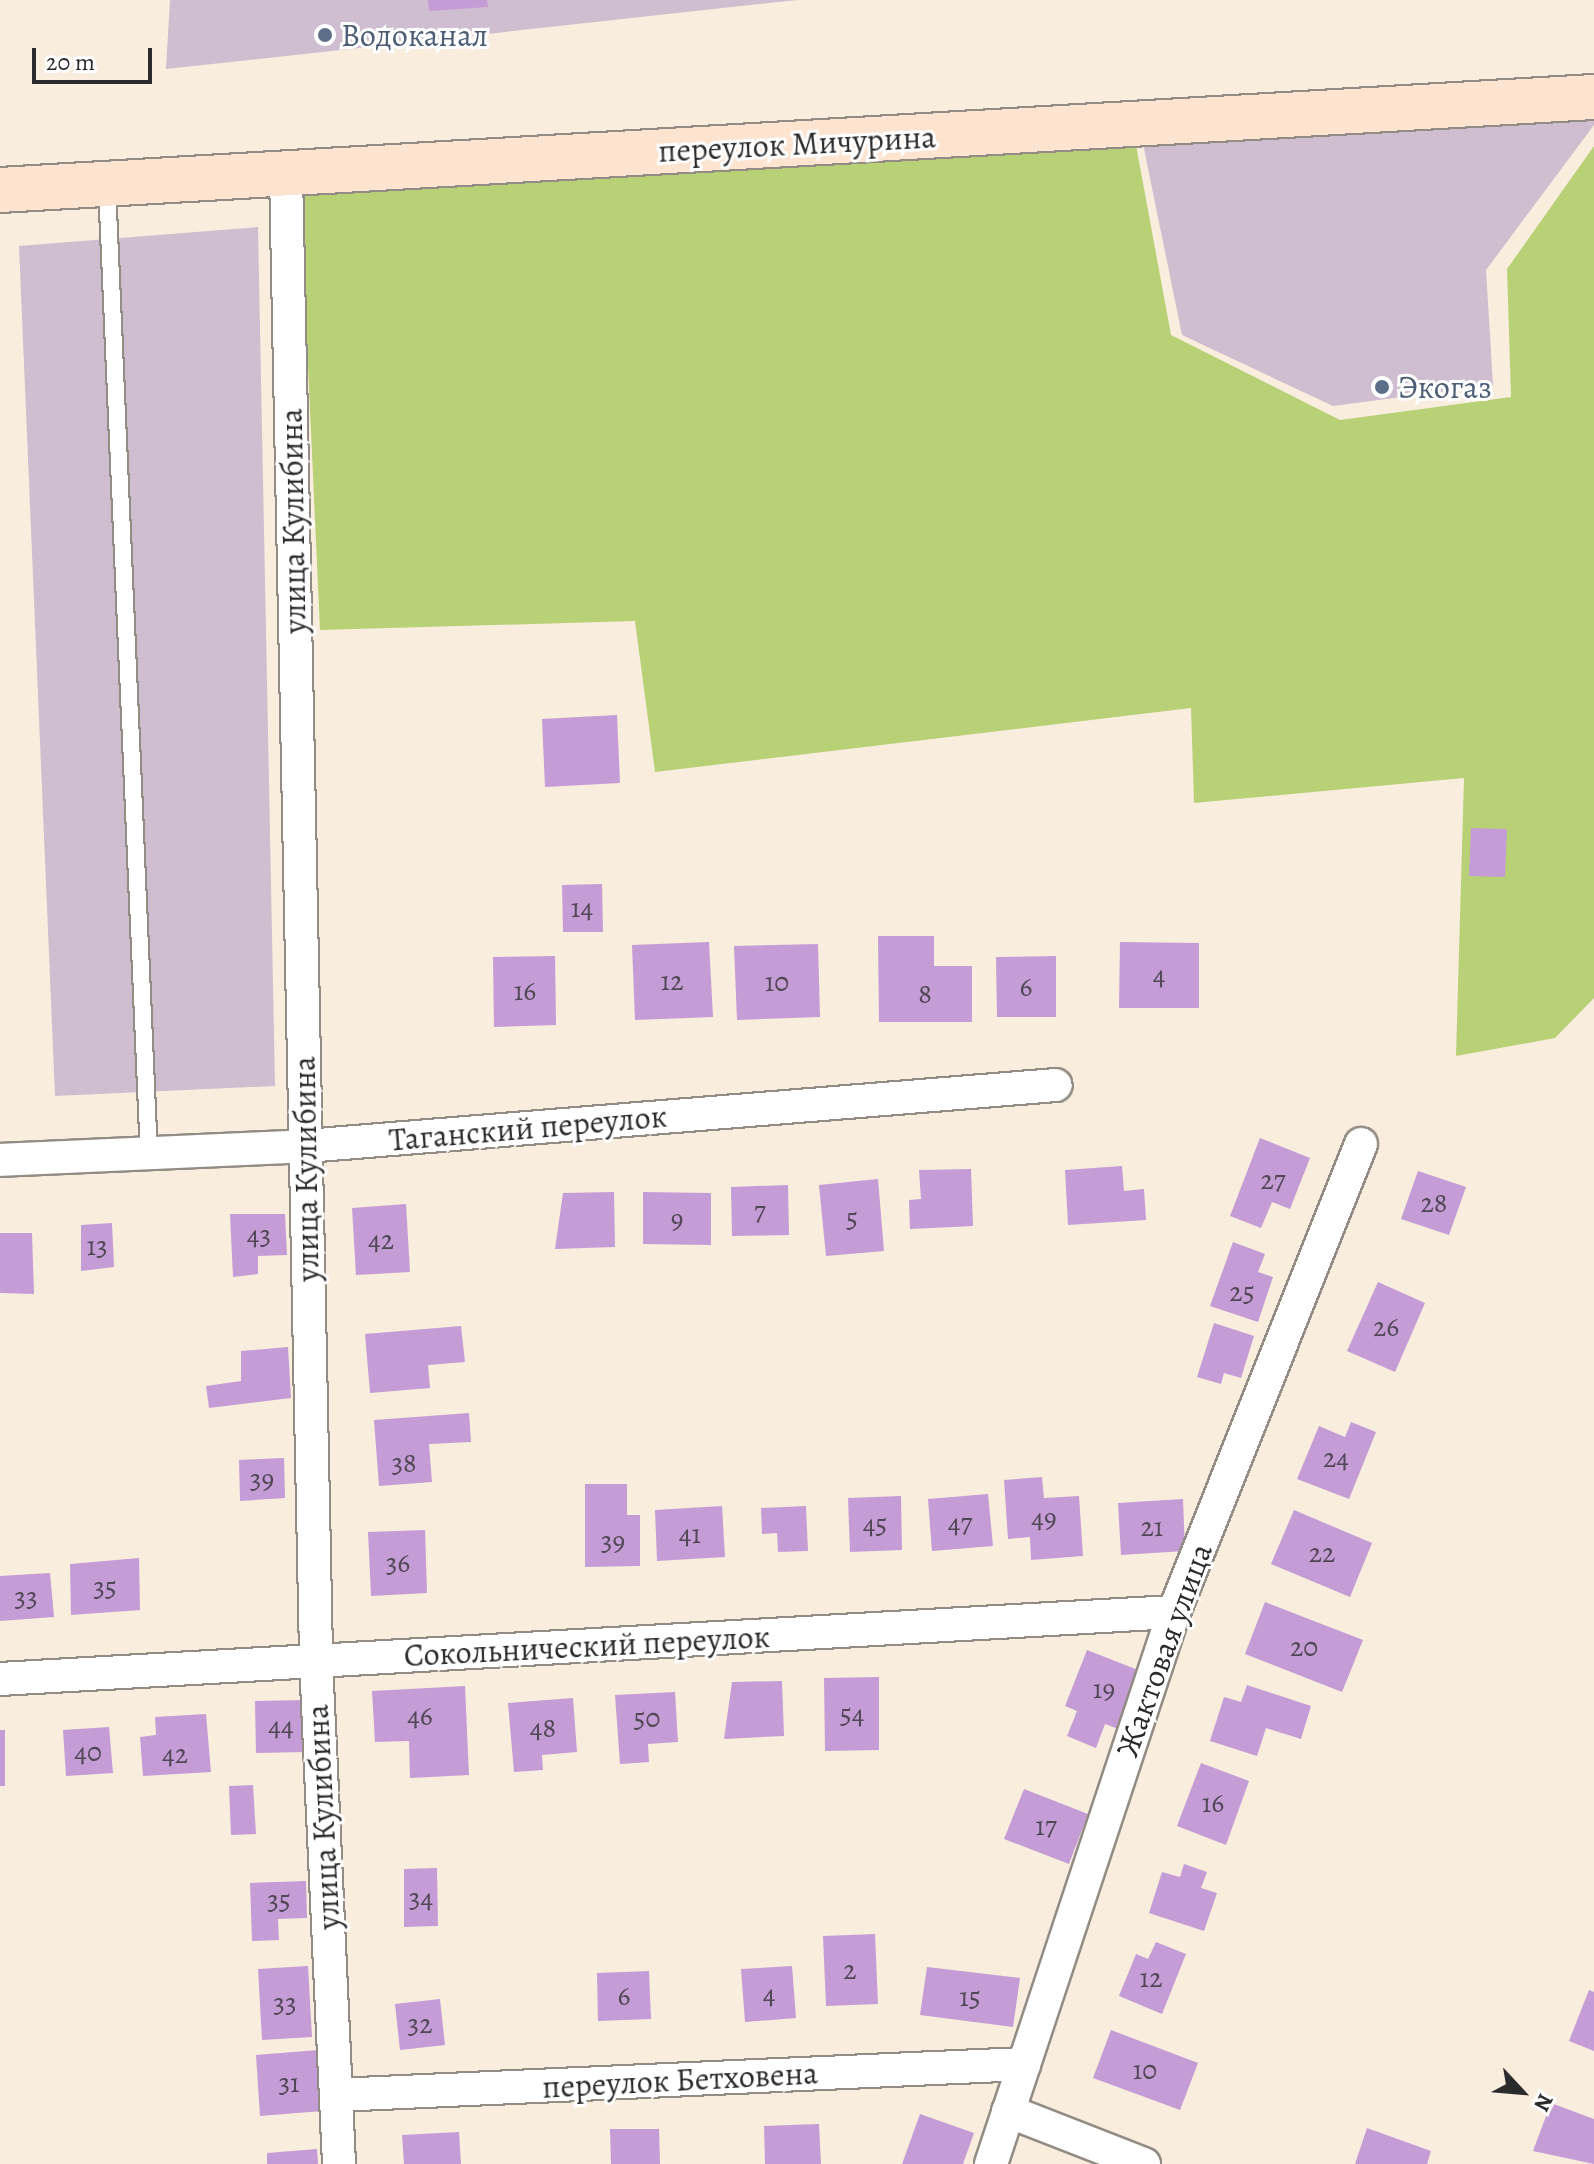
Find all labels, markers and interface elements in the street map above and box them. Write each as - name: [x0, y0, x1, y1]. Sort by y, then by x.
- place label: Водоканал: [341, 16, 488, 54]
- marker: Водоканал: [316, 26, 334, 44]
- scale bar: [36, 32, 156, 82]
- text: 20 m: [46, 46, 95, 78]
- street label: переулок Мичурина: [657, 118, 937, 170]
- place label: Экогаз: [1398, 368, 1492, 406]
- marker: Экогаз: [1373, 378, 1391, 396]
- street label: улица Кулибина: [272, 408, 314, 634]
- house number: 14: [571, 891, 593, 925]
- house number: 4: [1153, 958, 1165, 992]
- house number: 12: [661, 964, 683, 998]
- house number: 10: [765, 965, 789, 999]
- house number: 6: [1020, 970, 1032, 1004]
- house number: 16: [514, 974, 536, 1008]
- house number: 8: [918, 977, 932, 1011]
- street label: улица Кулибина: [285, 1056, 327, 1282]
- street label: Таганский переулок: [387, 1097, 669, 1159]
- house number: 27: [1260, 1163, 1286, 1197]
- house number: 28: [1421, 1186, 1447, 1220]
- house number: 7: [754, 1194, 766, 1228]
- house number: 5: [846, 1201, 858, 1235]
- house number: 9: [671, 1202, 683, 1236]
- house number: 43: [247, 1218, 271, 1252]
- house number: 42: [368, 1223, 394, 1257]
- house number: 13: [86, 1229, 108, 1263]
- house number: 25: [1229, 1275, 1255, 1309]
- house number: 26: [1373, 1310, 1399, 1344]
- house number: 24: [1323, 1441, 1349, 1475]
- house number: 38: [391, 1446, 417, 1480]
- house number: 39: [250, 1462, 274, 1496]
- house number: 49: [1031, 1501, 1057, 1535]
- house number: 47: [948, 1506, 972, 1540]
- house number: 45: [863, 1507, 887, 1541]
- house number: 21: [1141, 1510, 1163, 1544]
- house number: 41: [679, 1517, 701, 1551]
- house number: 39: [601, 1524, 625, 1558]
- house number: 22: [1309, 1536, 1335, 1570]
- street label: Жактовая улица: [1108, 1538, 1220, 1762]
- house number: 36: [386, 1546, 410, 1580]
- house number: 35: [93, 1570, 117, 1604]
- house number: 33: [14, 1580, 38, 1614]
- street label: Сокольнический переулок: [403, 1617, 771, 1675]
- house number: 20: [1290, 1630, 1318, 1664]
- house number: 19: [1093, 1672, 1115, 1706]
- house number: 54: [840, 1697, 864, 1731]
- house number: 46: [407, 1699, 433, 1733]
- house number: 50: [634, 1701, 660, 1735]
- street label: улица Кулибина: [298, 1703, 348, 1931]
- house number: 44: [268, 1709, 294, 1743]
- house number: 48: [530, 1711, 556, 1745]
- house number: 40: [74, 1735, 102, 1769]
- house number: 42: [162, 1737, 188, 1771]
- house number: 16: [1202, 1786, 1224, 1820]
- house number: 17: [1035, 1809, 1057, 1843]
- house number: 34: [409, 1881, 433, 1915]
- house number: 35: [267, 1883, 291, 1917]
- house number: 2: [843, 1953, 857, 1987]
- house number: 12: [1140, 1961, 1162, 1995]
- house number: 4: [763, 1977, 775, 2011]
- house number: 6: [618, 1979, 630, 2013]
- house number: 15: [959, 1980, 981, 2014]
- house number: 33: [273, 1986, 297, 2020]
- house number: 32: [408, 2007, 432, 2041]
- north arrow: [1482, 2052, 1562, 2132]
- house number: 10: [1133, 2053, 1157, 2087]
- street label: переулок Бетховена: [541, 2054, 819, 2106]
- house number: 31: [278, 2066, 300, 2100]
- text: N: [1527, 2089, 1561, 2116]

